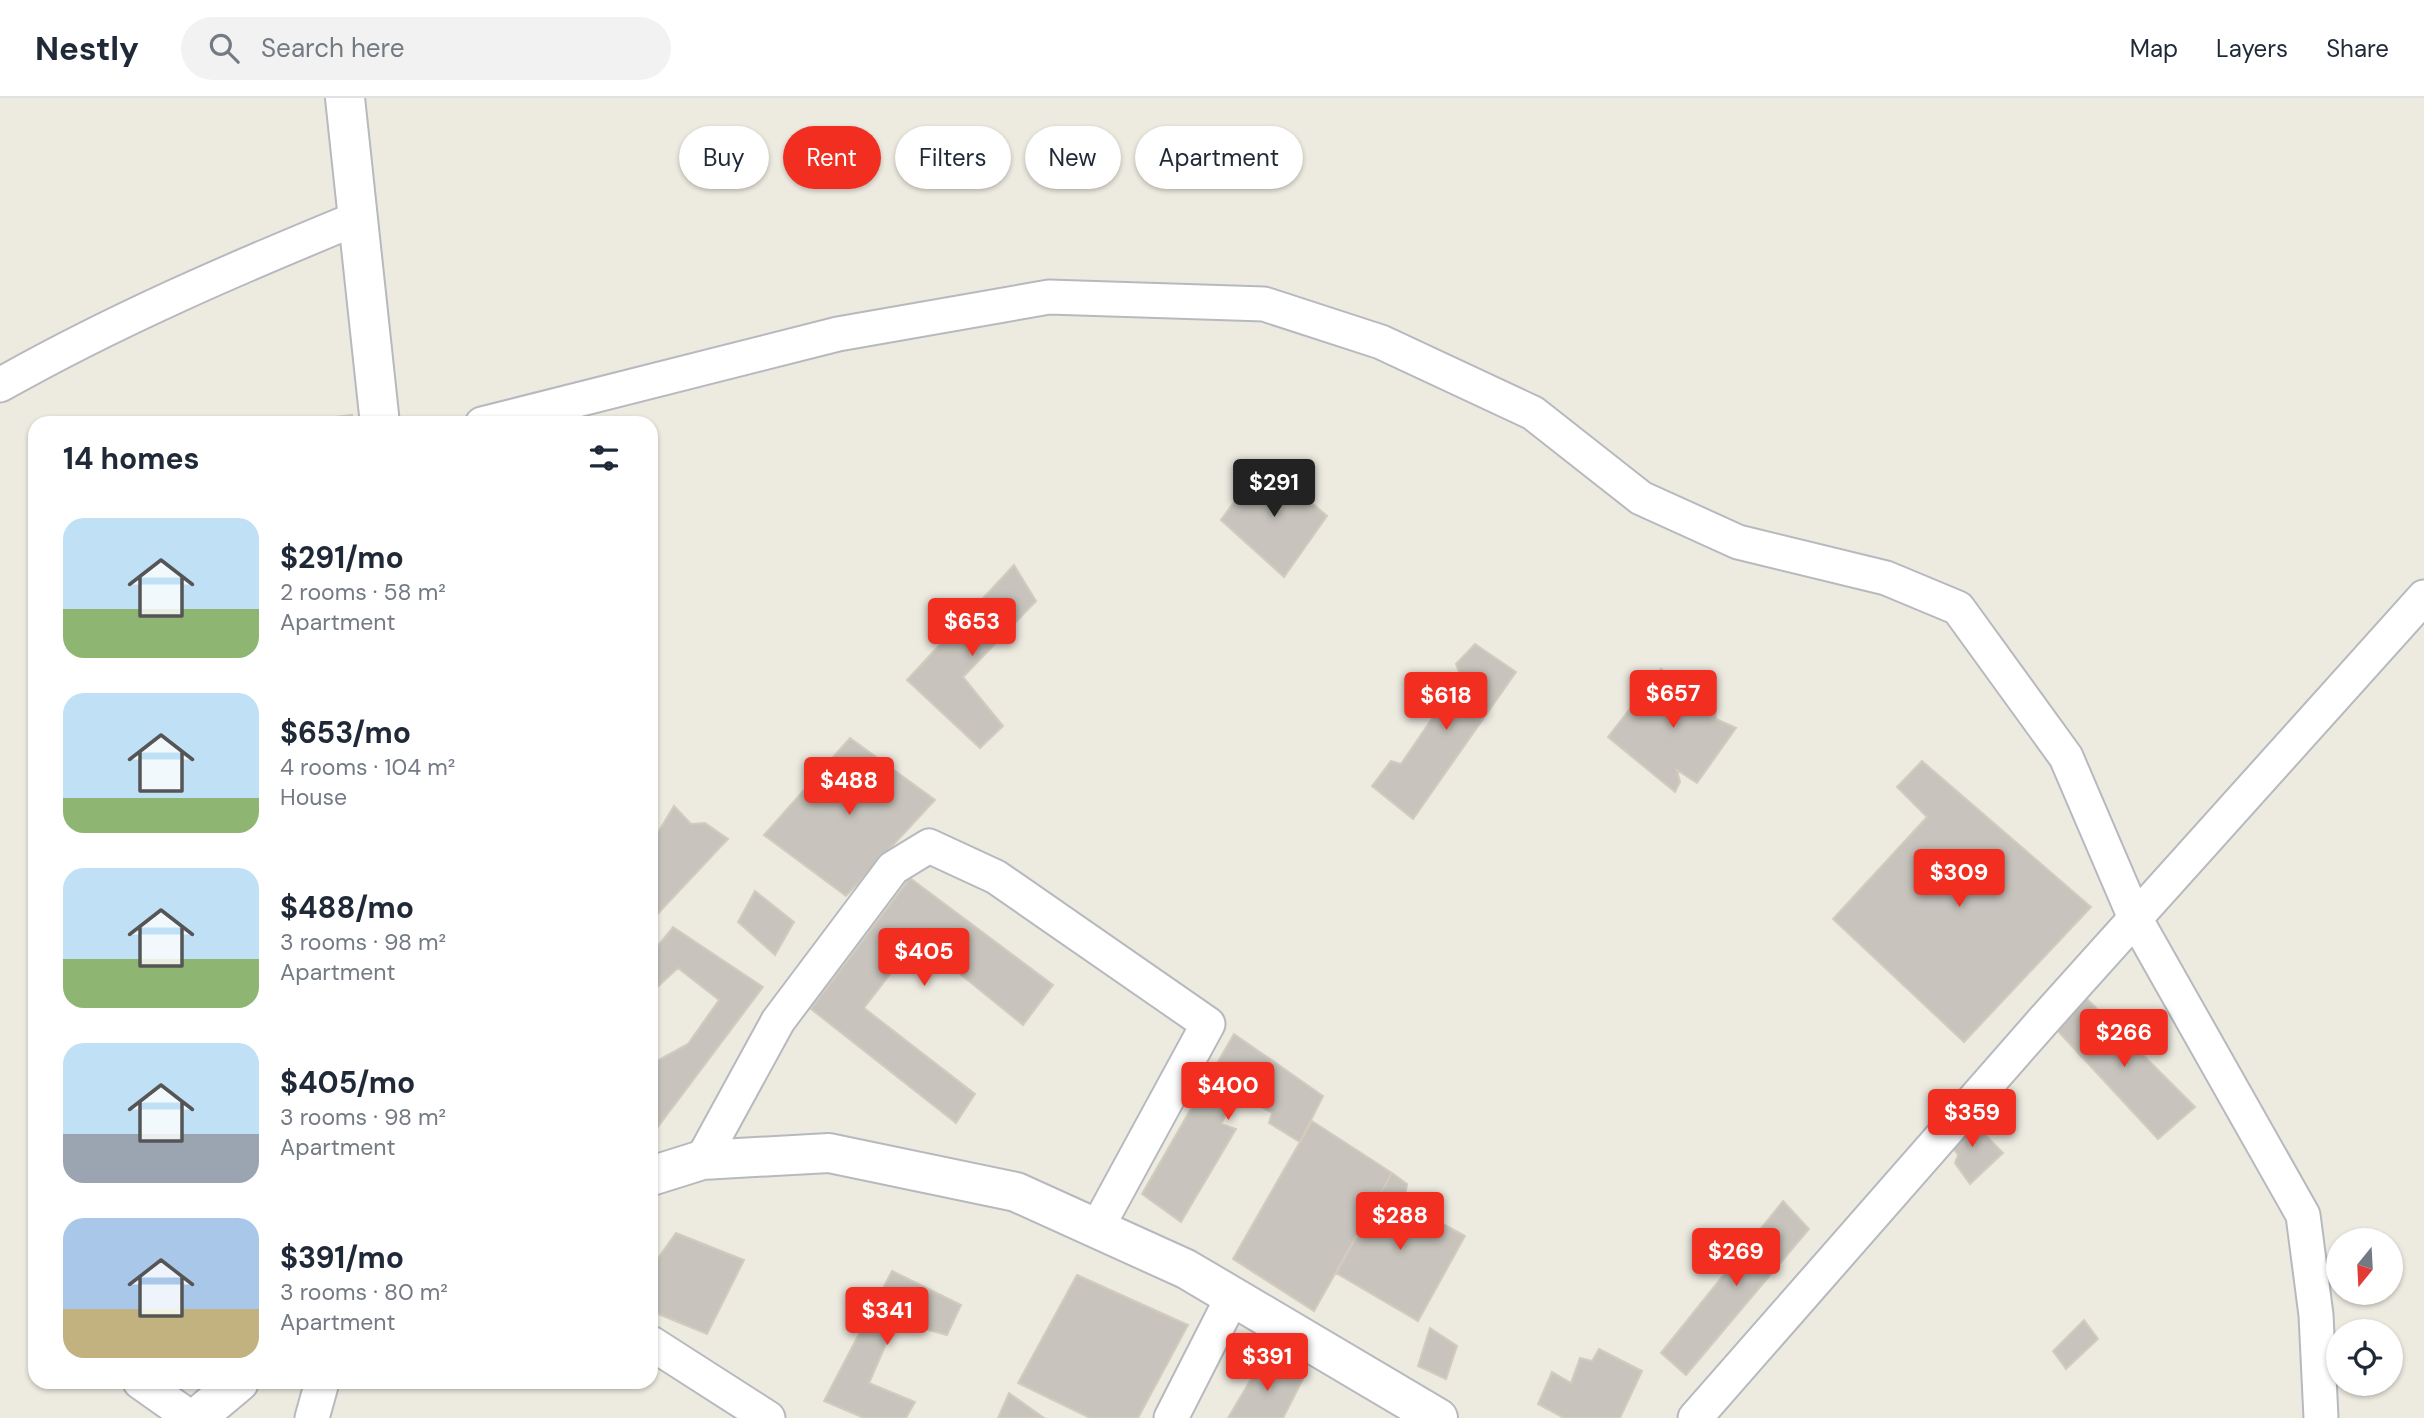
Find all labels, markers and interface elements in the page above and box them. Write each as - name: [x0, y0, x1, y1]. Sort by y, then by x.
- search box: [181, 17, 671, 80]
- text: Nestly: [35, 27, 139, 70]
- icon: search: [205, 29, 243, 67]
- text: Search here: [261, 31, 405, 65]
- text: Map: [2130, 33, 2178, 64]
- text: Layers: [2216, 33, 2288, 64]
- text: Share: [2326, 33, 2389, 64]
- chip: Buy: [679, 126, 769, 189]
- chip: Rent: [783, 126, 881, 189]
- chip: Filters: [895, 126, 1011, 189]
- chip: New: [1025, 126, 1121, 189]
- chip: Apartment: [1135, 126, 1303, 189]
- text: 14 homes: [63, 439, 200, 478]
- icon: filters: [585, 439, 623, 477]
- pin: $291: [1233, 460, 1315, 519]
- text: $291: [1249, 467, 1299, 497]
- text: $291/mo: [280, 538, 404, 577]
- icon: home: [119, 546, 203, 630]
- text: 2 rooms · 58 m²: [280, 577, 446, 607]
- pin: $653: [931, 598, 1013, 658]
- text: $653: [944, 606, 1000, 636]
- text: Apartment: [280, 607, 395, 637]
- pin: $657: [1632, 670, 1714, 730]
- pin: $618: [1405, 672, 1487, 732]
- text: $657: [1646, 678, 1700, 708]
- text: $618: [1420, 680, 1472, 710]
- text: $653/mo: [280, 713, 411, 752]
- icon: home: [119, 721, 203, 805]
- text: 4 rooms · 104 m²: [280, 752, 455, 782]
- pin: $488: [808, 758, 890, 817]
- text: $488: [820, 765, 878, 795]
- text: House: [280, 782, 347, 812]
- pin: $309: [1918, 850, 2000, 909]
- text: $309: [1930, 857, 1988, 887]
- text: $488/mo: [280, 888, 414, 927]
- icon: home: [119, 896, 203, 980]
- text: 3 rooms · 98 m²: [280, 927, 446, 957]
- pin: $405: [883, 928, 965, 988]
- text: $405: [894, 936, 954, 966]
- text: Apartment: [280, 957, 395, 987]
- pin: $266: [2083, 1010, 2165, 1069]
- text: $266: [2096, 1017, 2152, 1047]
- pin: $400: [1187, 1062, 1269, 1122]
- text: $405/mo: [280, 1063, 415, 1102]
- text: $400: [1197, 1070, 1259, 1100]
- icon: home: [119, 1071, 203, 1155]
- pin: $359: [1931, 1090, 2013, 1149]
- text: $359: [1944, 1097, 2000, 1127]
- text: 3 rooms · 98 m²: [280, 1102, 446, 1132]
- text: Apartment: [280, 1132, 395, 1162]
- pin: $288: [1359, 1192, 1441, 1252]
- text: $288: [1372, 1200, 1428, 1230]
- pin: $269: [1695, 1228, 1777, 1288]
- north arrow: [2326, 1228, 2403, 1306]
- map controls: [2326, 1228, 2403, 1396]
- text: $269: [1708, 1236, 1764, 1266]
- text: $391/mo: [280, 1238, 404, 1277]
- icon: home: [119, 1246, 203, 1330]
- text: 3 rooms · 80 m²: [280, 1277, 448, 1307]
- pin: $341: [846, 1288, 928, 1347]
- text: $341: [861, 1295, 913, 1325]
- text: Apartment: [280, 1307, 395, 1337]
- button: locate: [2326, 1319, 2403, 1396]
- pin: $391: [1226, 1334, 1308, 1393]
- text: $391: [1242, 1341, 1292, 1371]

